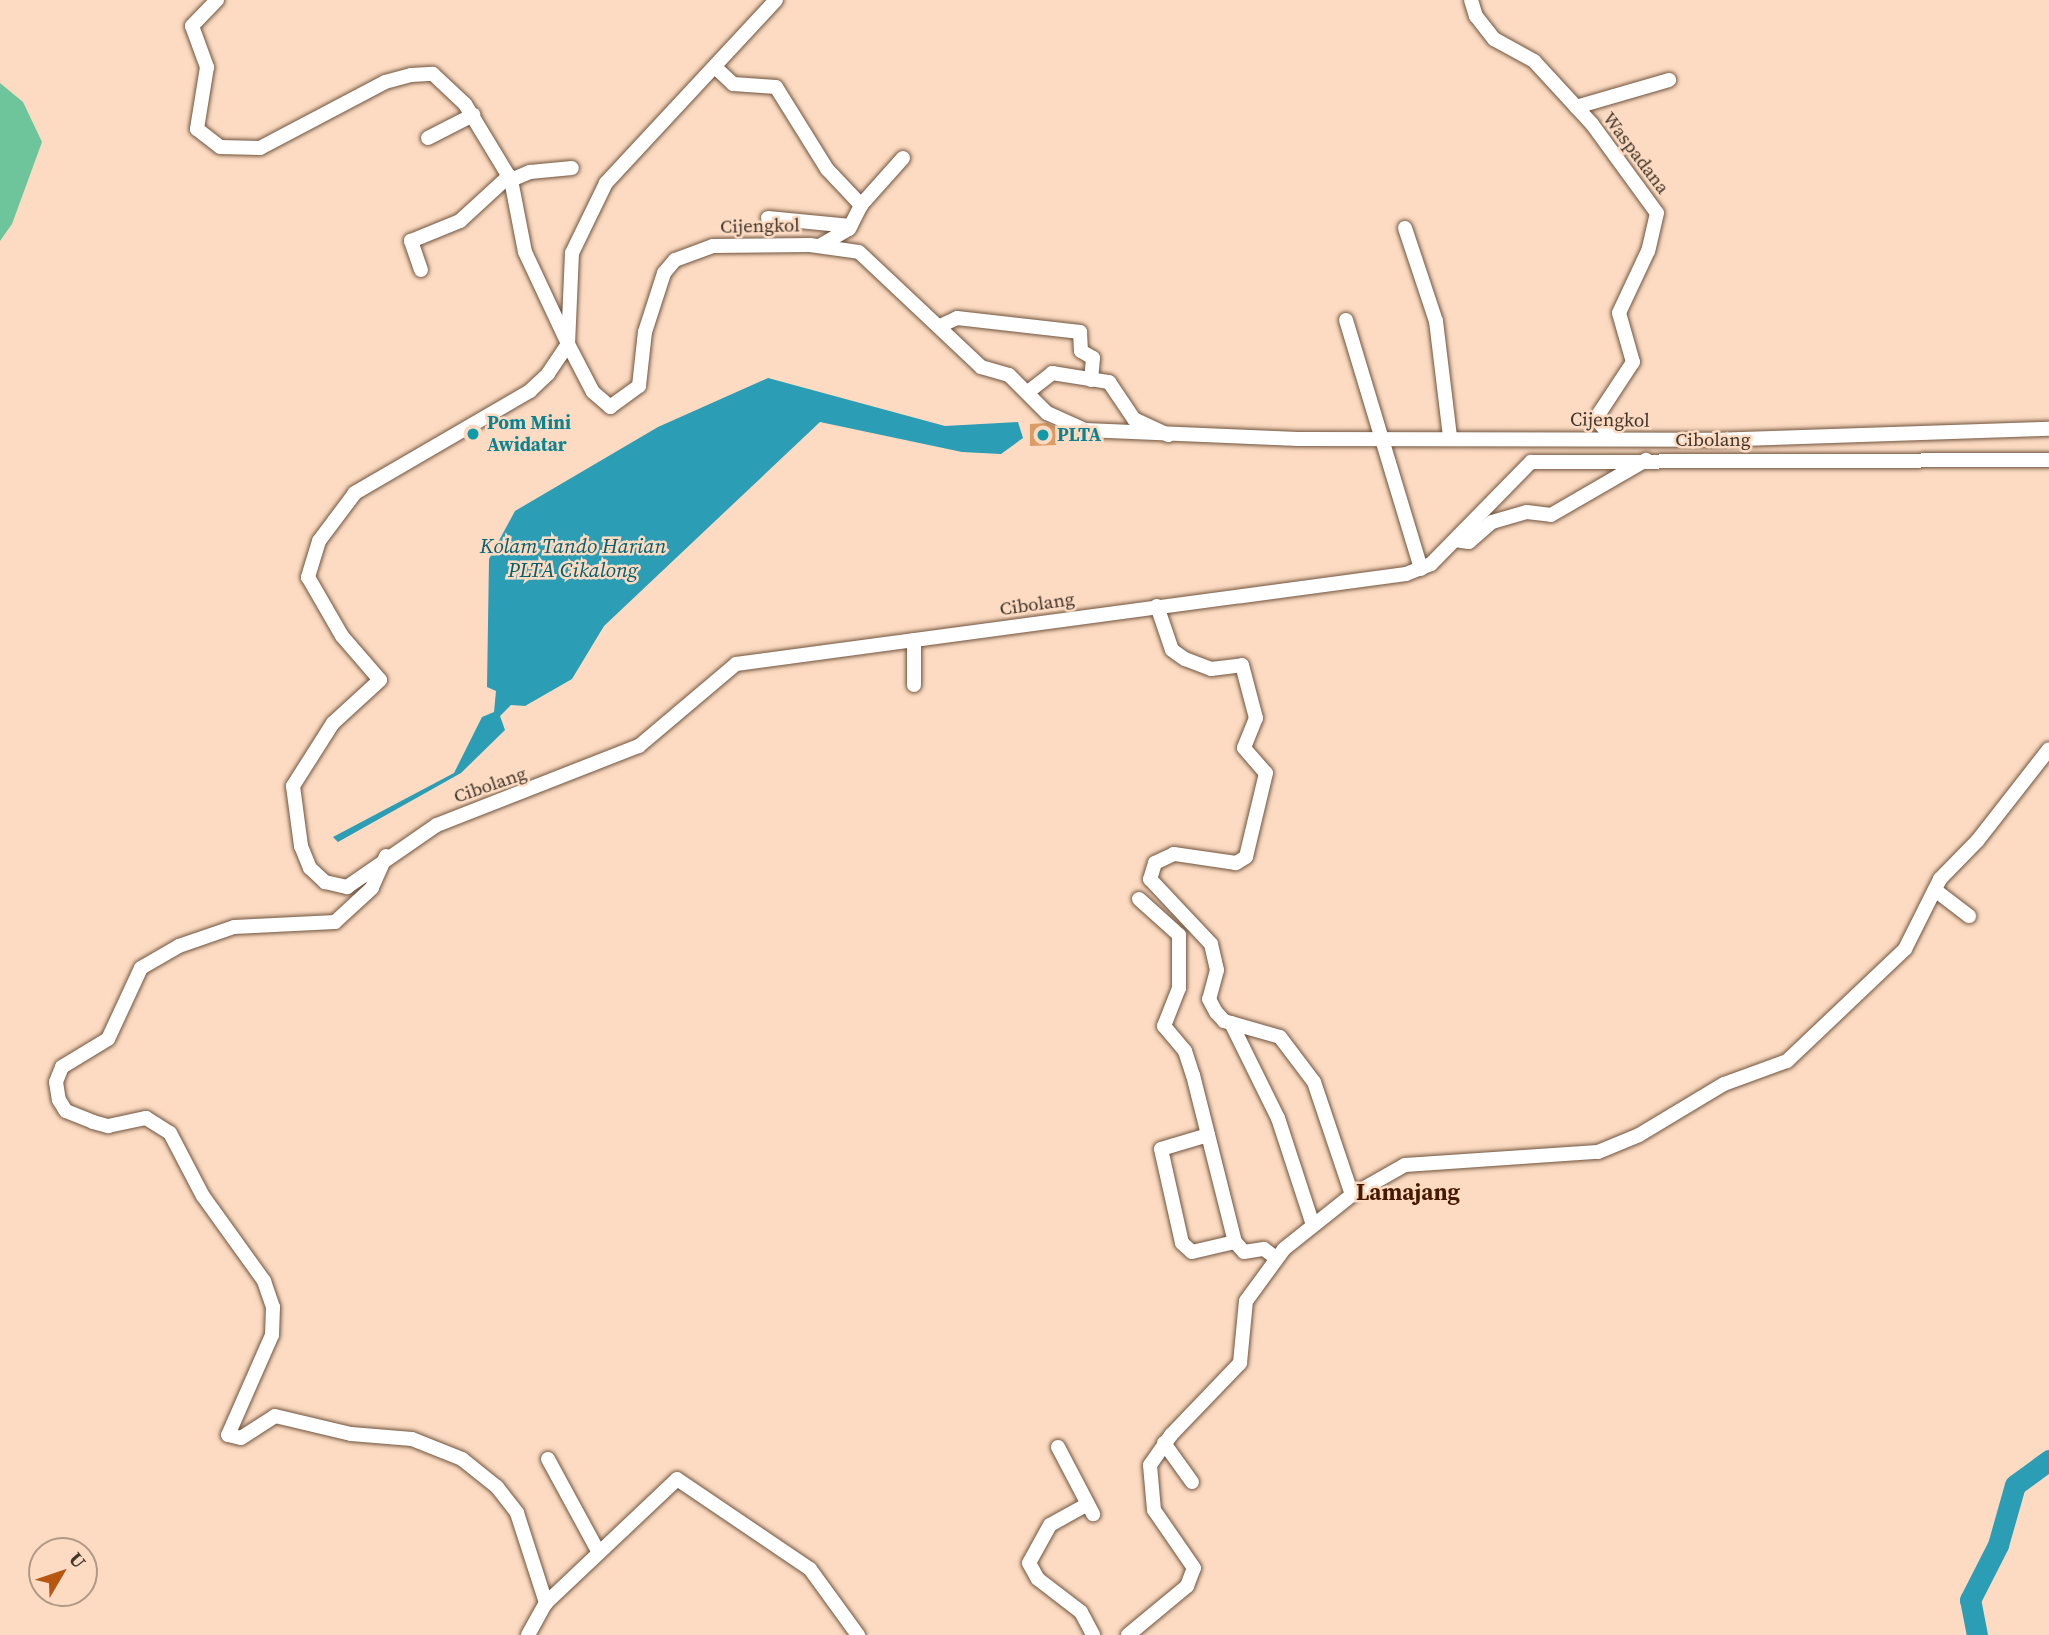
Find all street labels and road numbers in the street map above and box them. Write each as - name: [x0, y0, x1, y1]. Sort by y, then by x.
- street label: Waspadana: [1598, 107, 1674, 199]
- street label: Cijengkol: [720, 214, 800, 238]
- street label: Cijengkol: [1570, 408, 1650, 432]
- street label: Cibolang: [1675, 429, 1751, 451]
- street label: Cibolang: [998, 587, 1076, 621]
- street label: Cibolang: [451, 762, 529, 808]

